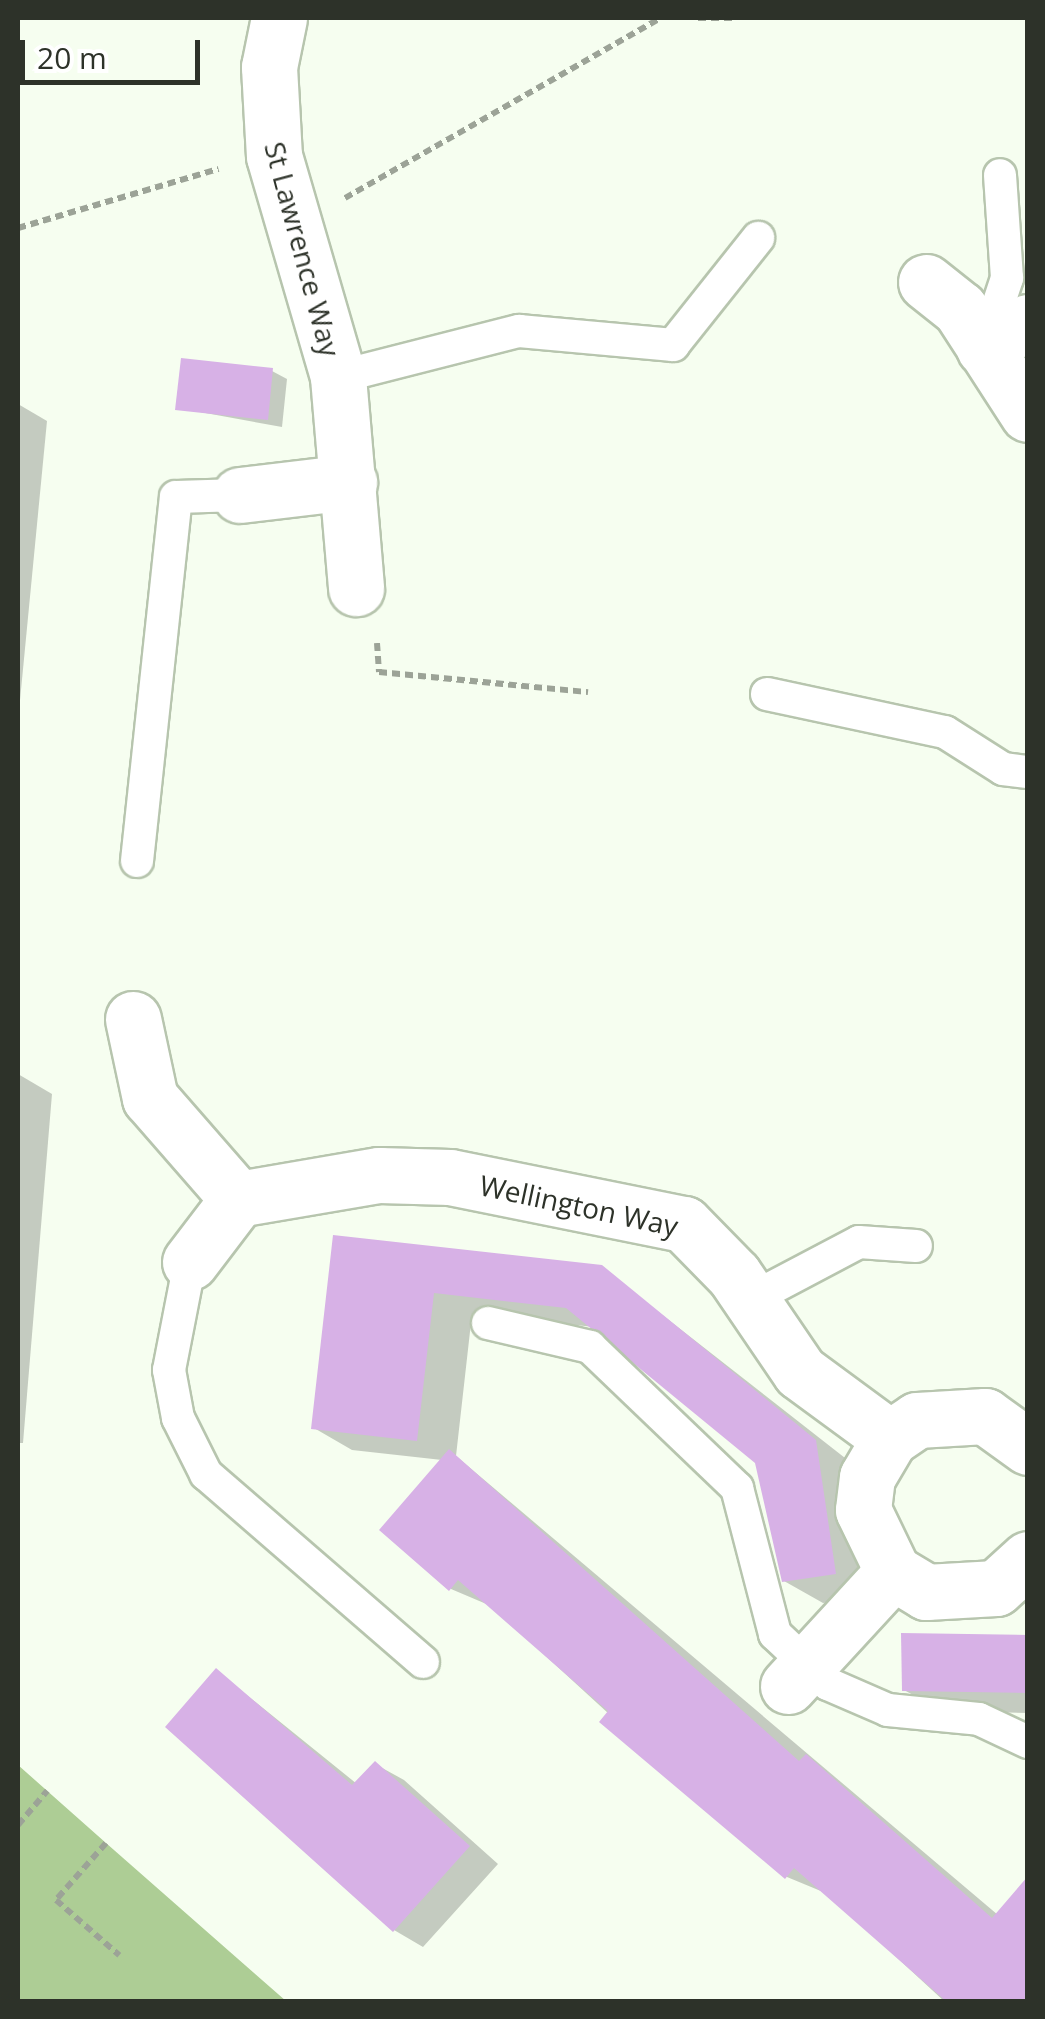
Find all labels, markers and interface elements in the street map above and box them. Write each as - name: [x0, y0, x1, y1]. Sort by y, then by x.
- scale bar: [25, 20, 205, 82]
- text: 20 m: [37, 37, 107, 78]
- street label: St Lawrence Way: [258, 138, 348, 360]
- street label: Wellington Way: [477, 1168, 681, 1242]

